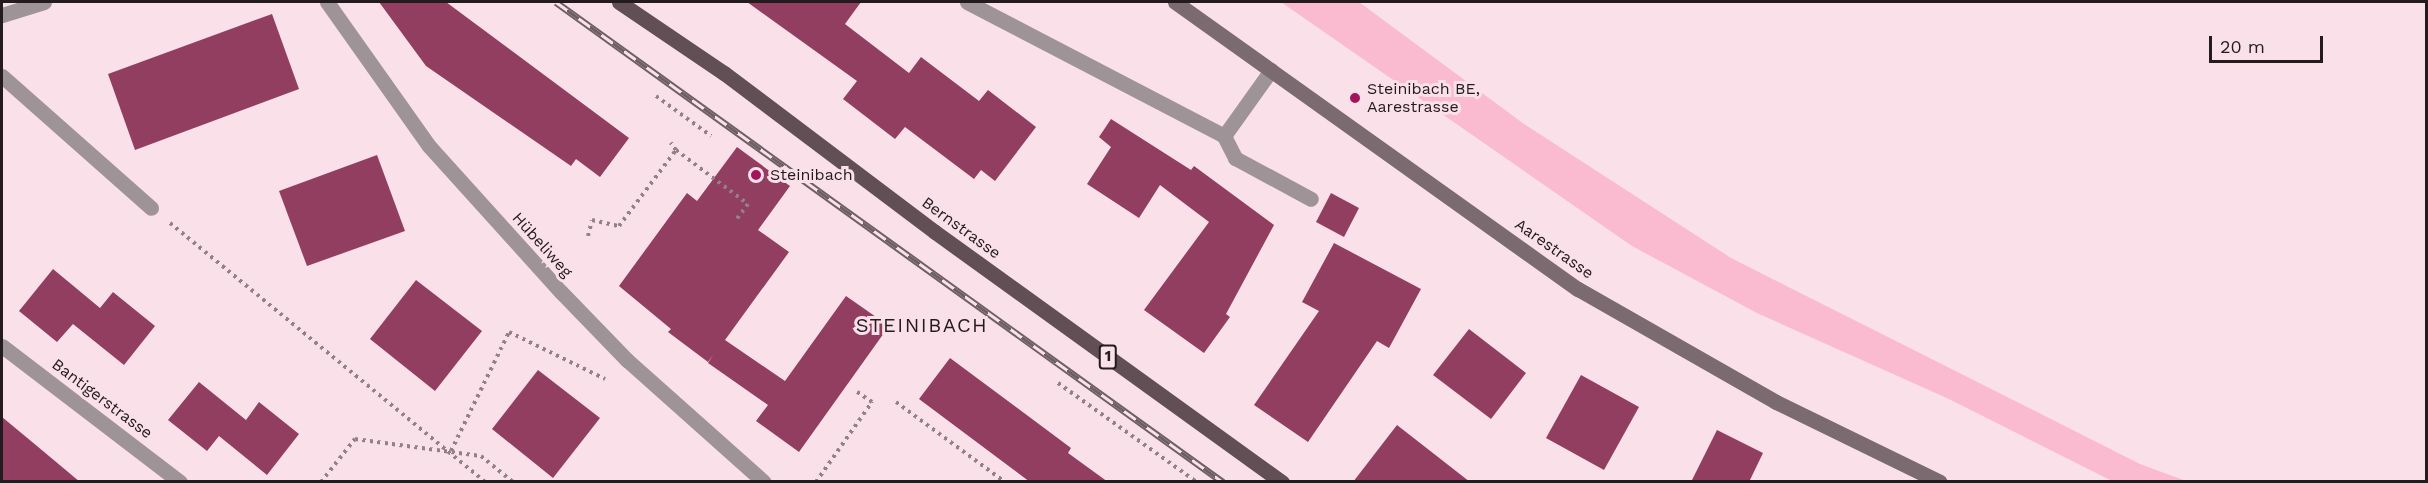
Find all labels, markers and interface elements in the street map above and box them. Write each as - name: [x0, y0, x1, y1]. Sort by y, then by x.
- scale bar: [2212, 24, 2326, 62]
- text: 20 m: [2220, 36, 2265, 57]
- place label: Steinibach BE, Aarestrasse: [1367, 79, 1480, 117]
- marker: Steinibach BE, Aarestrasse: [1348, 91, 1362, 105]
- place label: Steinibach: [770, 165, 853, 185]
- marker: Steinibach: [747, 166, 765, 184]
- street label: Bernstrasse: [918, 193, 1004, 263]
- street label: Hübeliweg: [508, 209, 576, 281]
- street label: Aarestrasse: [1511, 215, 1597, 283]
- district label: STEINIBACH: [856, 313, 988, 337]
- road number: 1: [1098, 345, 1118, 369]
- street label: Bantigerstrasse: [48, 355, 156, 443]

